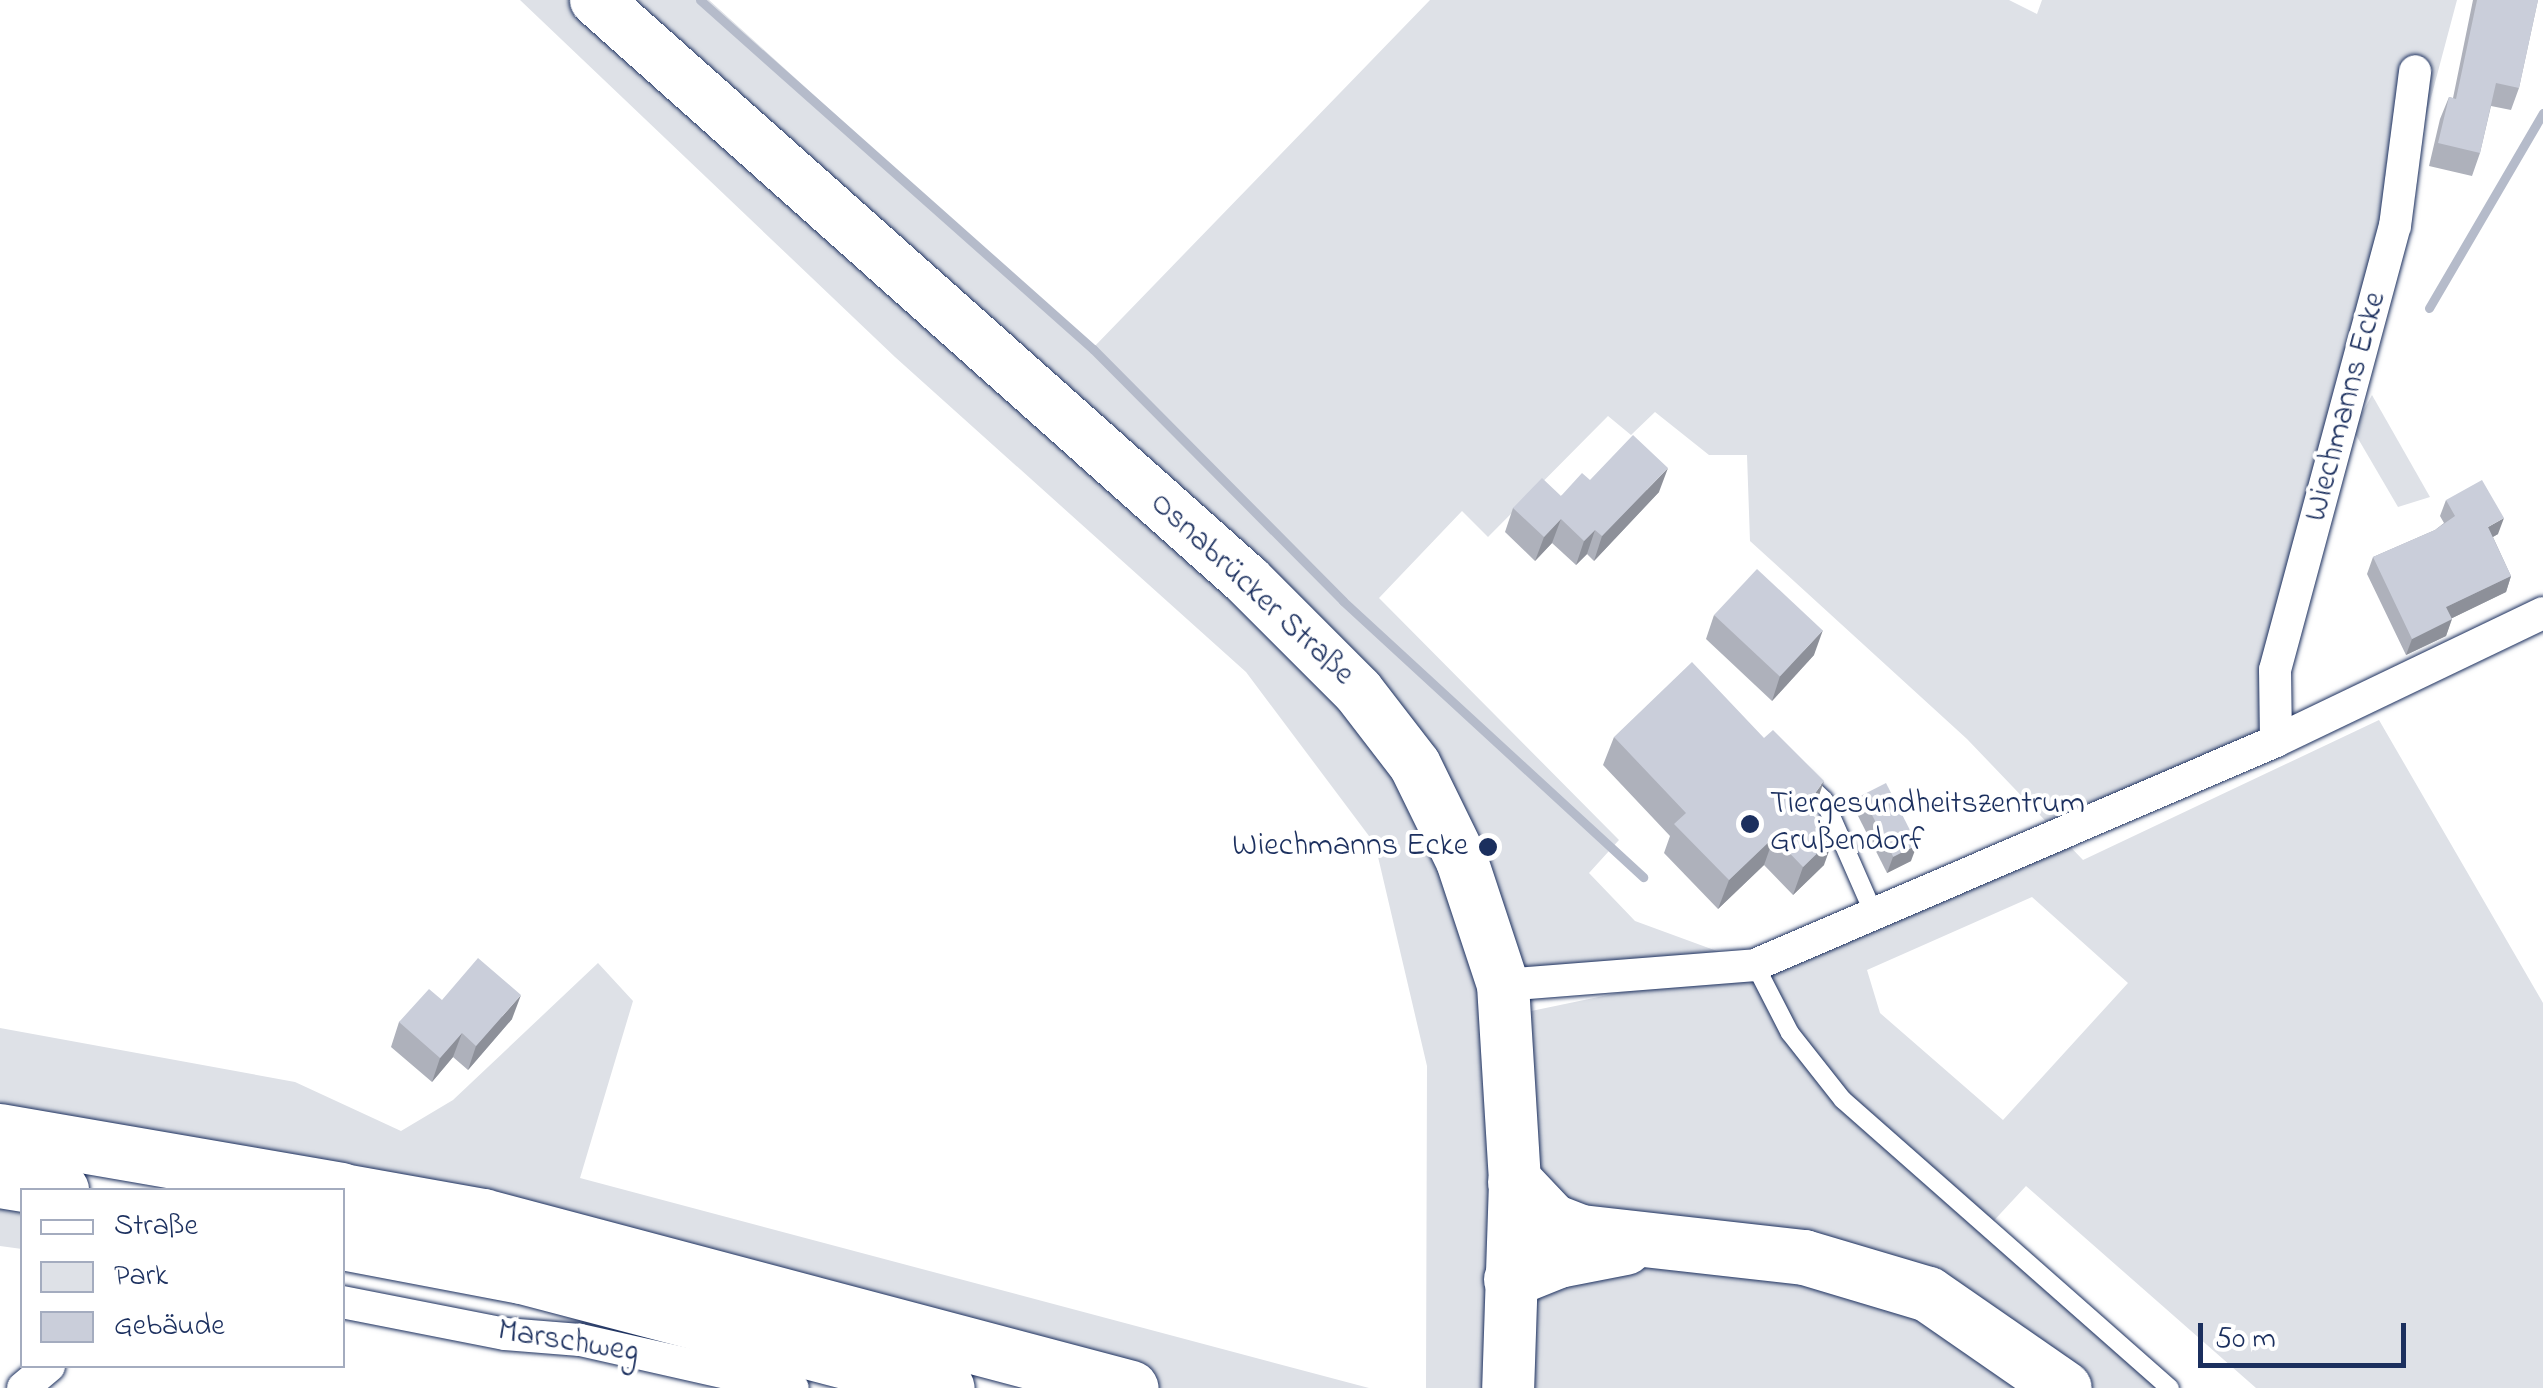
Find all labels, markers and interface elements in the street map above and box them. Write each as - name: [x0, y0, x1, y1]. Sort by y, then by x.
- street label: Wiechmanns Ecke: [2298, 288, 2396, 526]
- street label: Osnabrücker Straße: [1141, 485, 1361, 695]
- place label: Tiergesundheitszentrum Grußendorf: [1770, 787, 2085, 862]
- marker: Tiergesundheitszentrum Grußendorf: [1739, 813, 1761, 835]
- place label: Wiechmanns Ecke: [1232, 828, 1468, 866]
- marker: Wiechmanns Ecke: [1477, 836, 1499, 858]
- legend: [20, 1188, 345, 1368]
- text: Straße: [114, 1205, 198, 1249]
- text: Park: [114, 1255, 168, 1299]
- scale bar: [2203, 1303, 2410, 1365]
- text: Gebäude: [114, 1305, 225, 1349]
- street label: Marschweg: [495, 1313, 641, 1373]
- text: 50 m: [2215, 1318, 2276, 1362]

